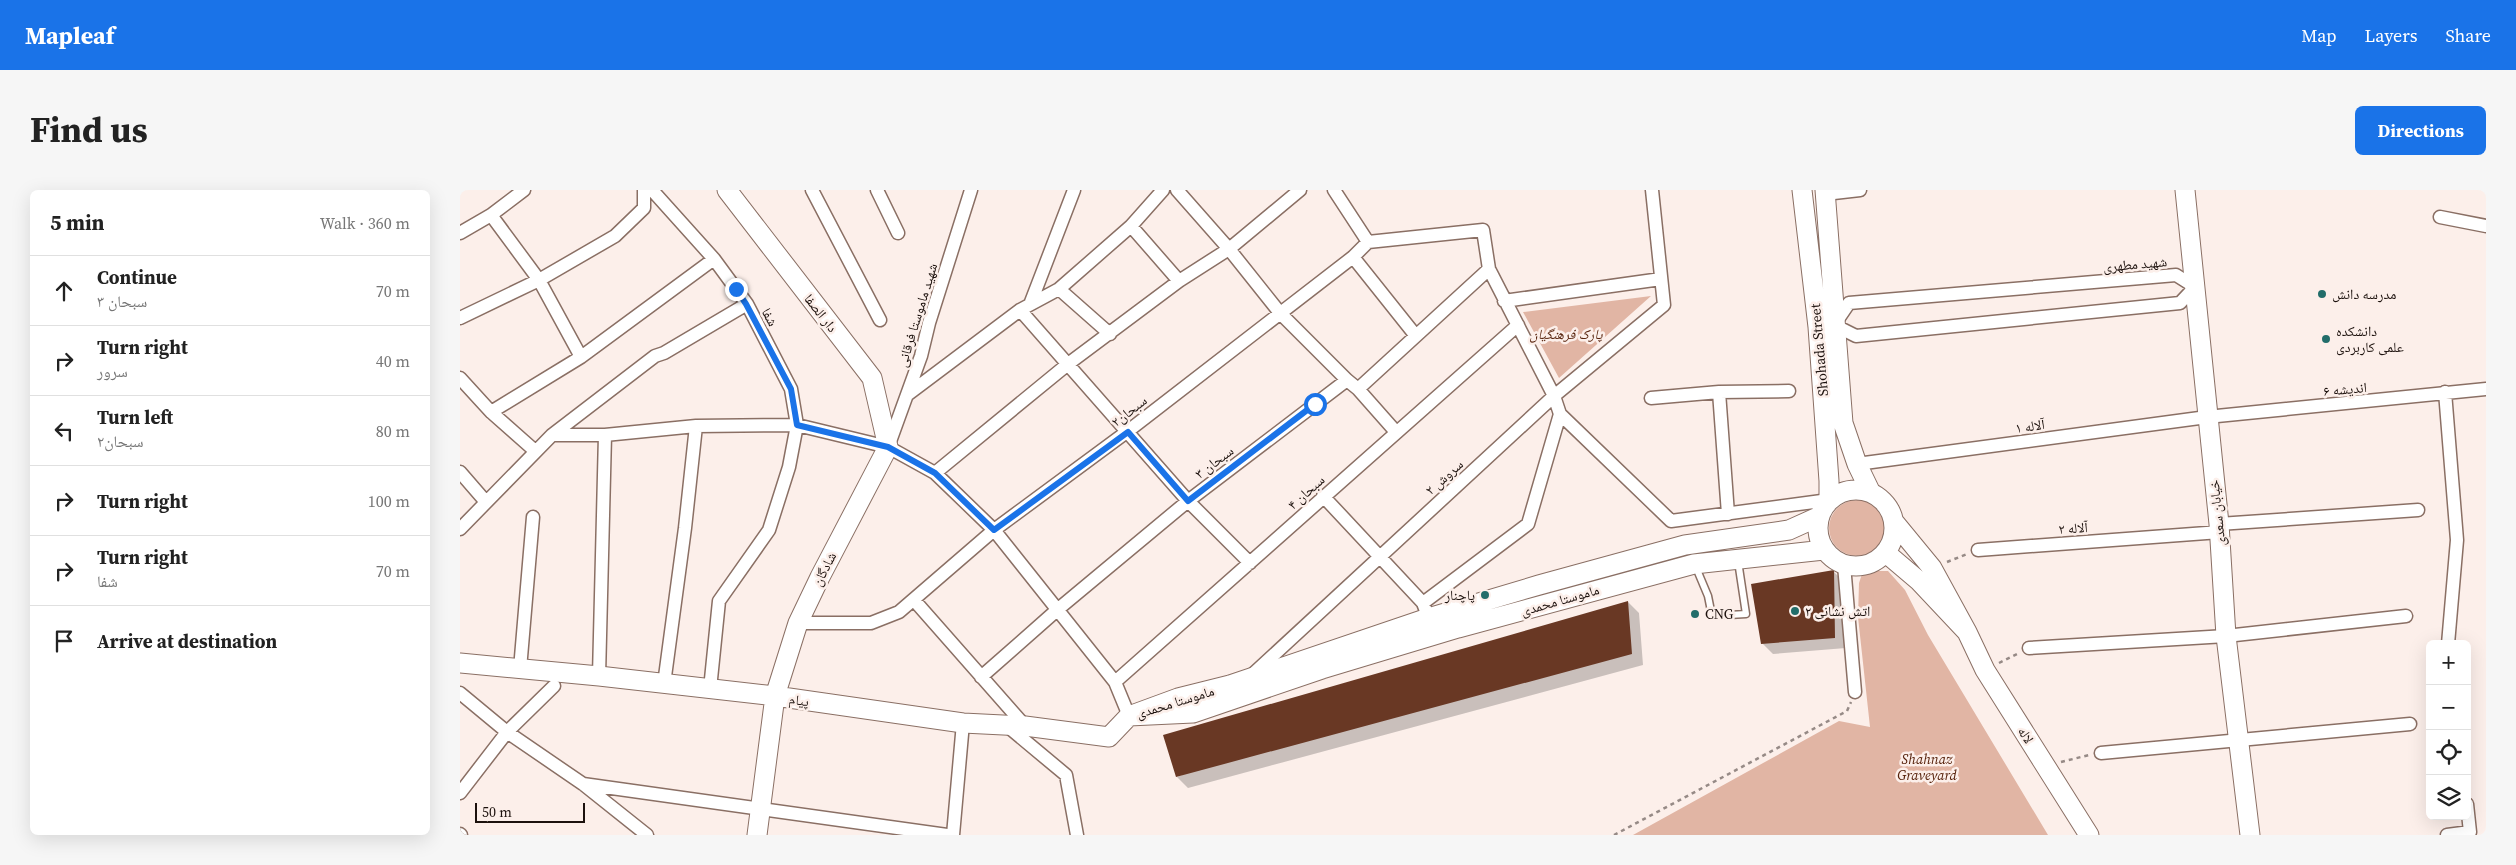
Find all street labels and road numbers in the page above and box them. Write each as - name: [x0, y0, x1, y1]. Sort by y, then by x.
- street label: شهید مطهری: [2102, 251, 2168, 277]
- street label: شهید ماموستا فرقانی: [892, 261, 942, 369]
- street label: دار الصفا: [800, 290, 843, 337]
- street label: Shohada Street: [1805, 302, 1833, 397]
- street label: شفا: [757, 304, 783, 330]
- street label: اندیشه ۶: [2322, 377, 2368, 401]
- street label: سبحان۲: [1107, 391, 1151, 431]
- street label: آلاله ۱: [2014, 414, 2046, 438]
- street label: سبحان ۳: [1190, 441, 1238, 483]
- street label: سروش ۲: [1421, 454, 1467, 500]
- street label: سبحان ۴: [1283, 470, 1329, 514]
- street label: خیابان سعدی: [2204, 479, 2230, 547]
- street label: آلاله ۲: [2058, 517, 2089, 539]
- street label: شادگان: [807, 548, 841, 590]
- street label: ماموستا محمدی: [1518, 579, 1602, 621]
- street label: ماموستا محمدی: [1133, 681, 1217, 723]
- street label: پیام: [788, 689, 811, 711]
- street label: لاله: [2013, 723, 2039, 747]

